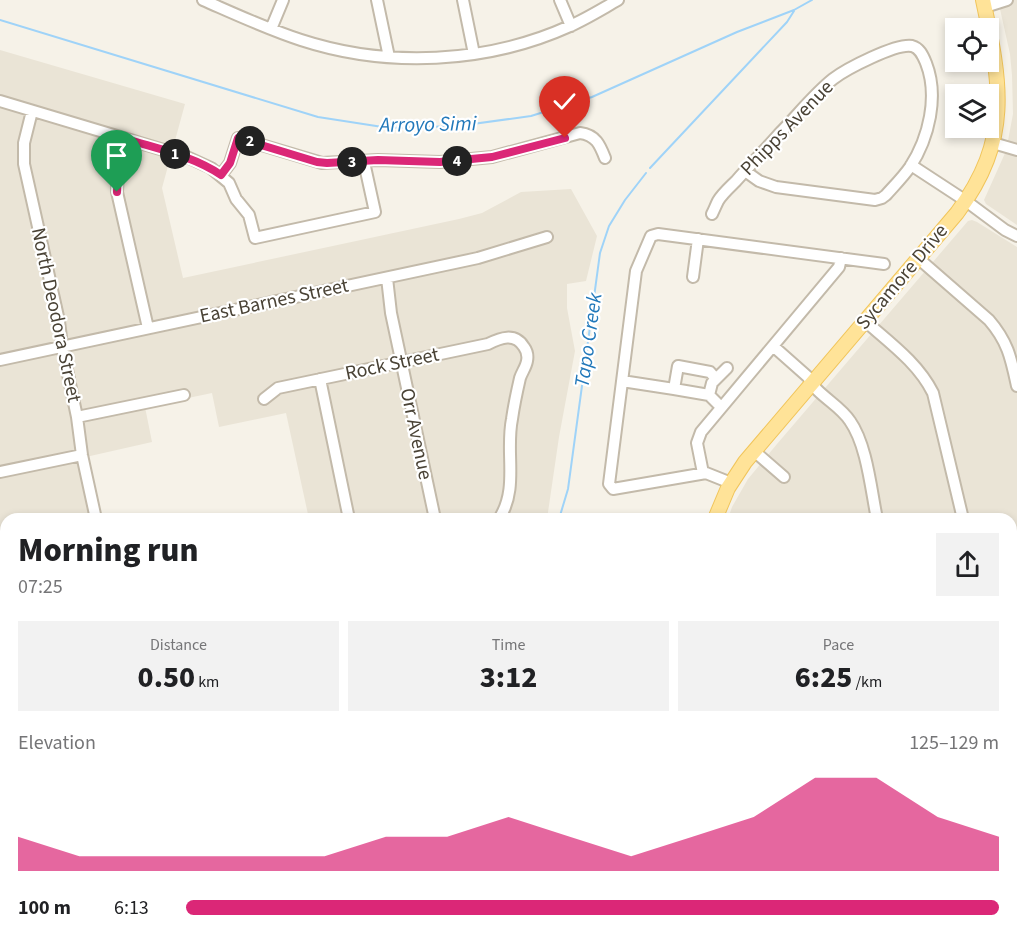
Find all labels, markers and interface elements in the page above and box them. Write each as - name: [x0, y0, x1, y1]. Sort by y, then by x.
- map controls: [945, 18, 999, 138]
- button: locate: [945, 18, 999, 72]
- street label: Phipps Avenue: [734, 74, 840, 182]
- pin: [539, 76, 590, 138]
- button: layers: [945, 84, 999, 138]
- icon: check: [548, 85, 581, 118]
- water label: Arroyo Simi: [377, 108, 478, 140]
- pin: 2: [235, 126, 265, 156]
- pin: [91, 130, 142, 192]
- text: 2: [246, 130, 254, 152]
- icon: arrive: [100, 139, 133, 172]
- pin: 1: [160, 139, 190, 169]
- text: 1: [171, 143, 179, 165]
- pin: 4: [442, 146, 472, 176]
- pin: 3: [337, 147, 367, 177]
- text: 4: [453, 150, 461, 172]
- text: 3: [348, 151, 356, 173]
- street label: Sycamore Drive: [849, 218, 955, 336]
- street label: North Deodora Street: [24, 225, 88, 405]
- street label: East Barnes Street: [197, 272, 351, 330]
- water label: Tapo Creek: [567, 290, 610, 389]
- street label: Rock Street: [343, 340, 442, 388]
- street label: Orr Avenue: [393, 386, 439, 482]
- text: Morning run: [18, 527, 198, 574]
- button: share: [936, 533, 999, 596]
- text: 07:25: [18, 573, 63, 601]
- text: Distance: [150, 634, 207, 656]
- text: Time: [492, 634, 525, 656]
- text: Pace: [823, 634, 854, 656]
- text: 0.50: [138, 656, 195, 699]
- text: 3:12: [480, 656, 537, 699]
- text: 6:25: [795, 656, 852, 699]
- text: km: [195, 671, 219, 693]
- text: /km: [852, 671, 882, 693]
- text: Elevation: [18, 729, 96, 757]
- text: 125–129 m: [909, 729, 999, 757]
- text: 100 m: [18, 894, 71, 922]
- text: 6:13: [114, 894, 149, 922]

